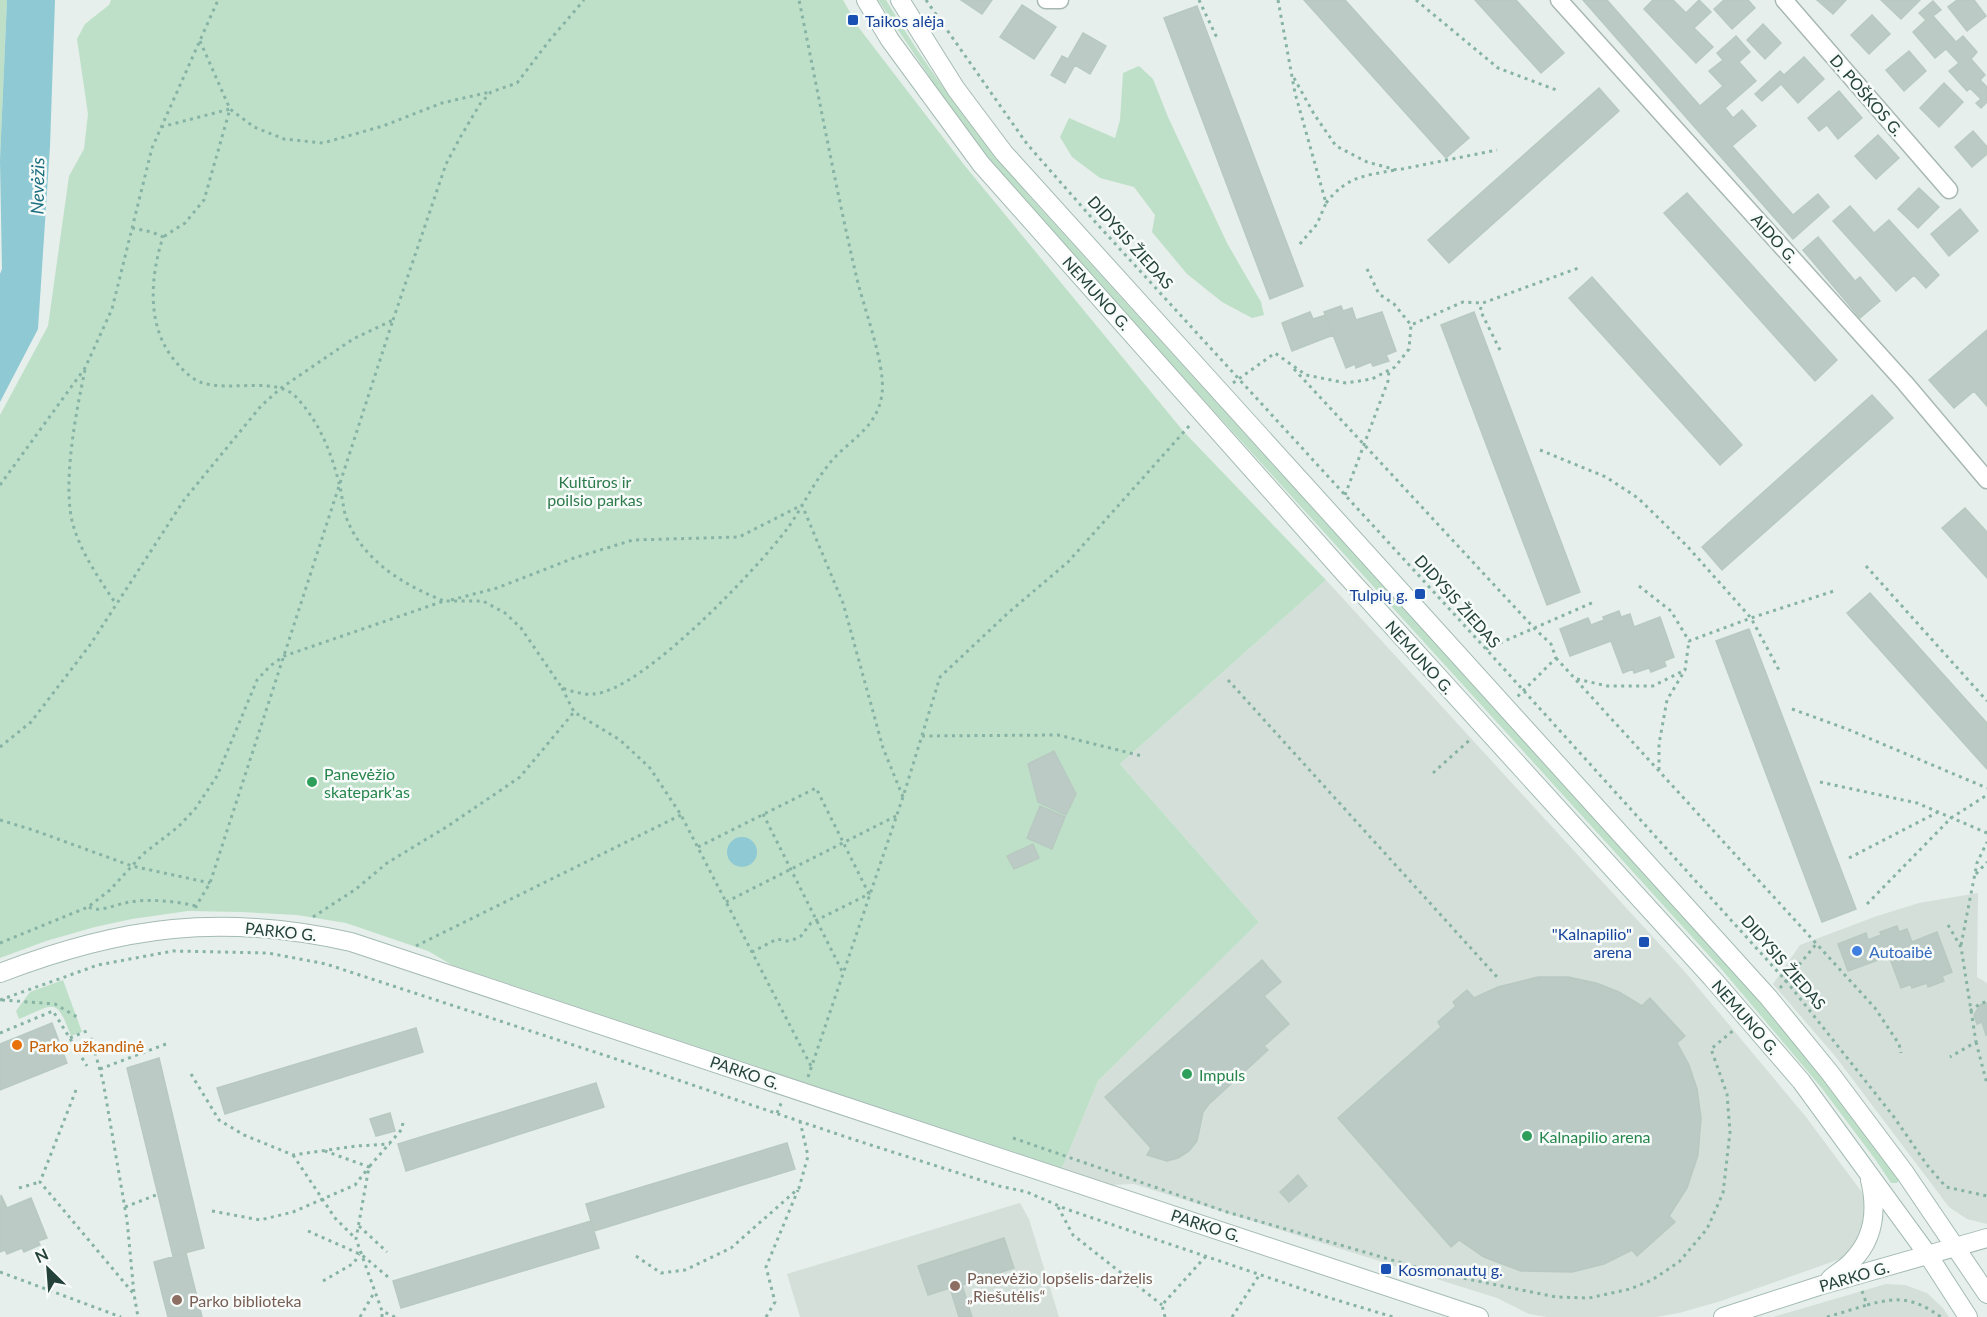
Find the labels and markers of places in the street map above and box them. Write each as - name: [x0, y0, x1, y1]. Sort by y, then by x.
- place label: Taikos alėja: [865, 11, 944, 30]
- marker: Taikos alėja: [846, 13, 860, 27]
- place label: Tulpių g.: [1350, 585, 1408, 604]
- marker: Tulpių g.: [1413, 587, 1427, 601]
- place label: Panevėžio skatepark'as: [324, 764, 410, 801]
- marker: Panevėžio skatepark'as: [305, 775, 319, 789]
- place label: "Kalnapilio" arena: [1552, 924, 1632, 961]
- marker: "Kalnapilio" arena: [1637, 935, 1651, 949]
- place label: Autoaibė: [1869, 942, 1933, 961]
- marker: Autoaibė: [1850, 944, 1864, 958]
- place label: Parko užkandinė: [29, 1036, 144, 1055]
- marker: Parko užkandinė: [10, 1038, 24, 1052]
- place label: Impuls: [1199, 1065, 1245, 1084]
- marker: Impuls: [1180, 1067, 1194, 1081]
- place label: Kalnapilio arena: [1539, 1127, 1651, 1146]
- marker: Kalnapilio arena: [1520, 1129, 1534, 1143]
- place label: Kosmonautų g.: [1398, 1260, 1503, 1279]
- marker: Kosmonautų g.: [1379, 1262, 1393, 1276]
- place label: Panevėžio lopšelis-darželis „Riešutėlis“: [967, 1268, 1153, 1305]
- marker: Panevėžio lopšelis-darželis „Riešutėlis“: [948, 1279, 962, 1293]
- place label: Parko biblioteka: [189, 1291, 302, 1310]
- marker: Parko biblioteka: [170, 1293, 184, 1307]

